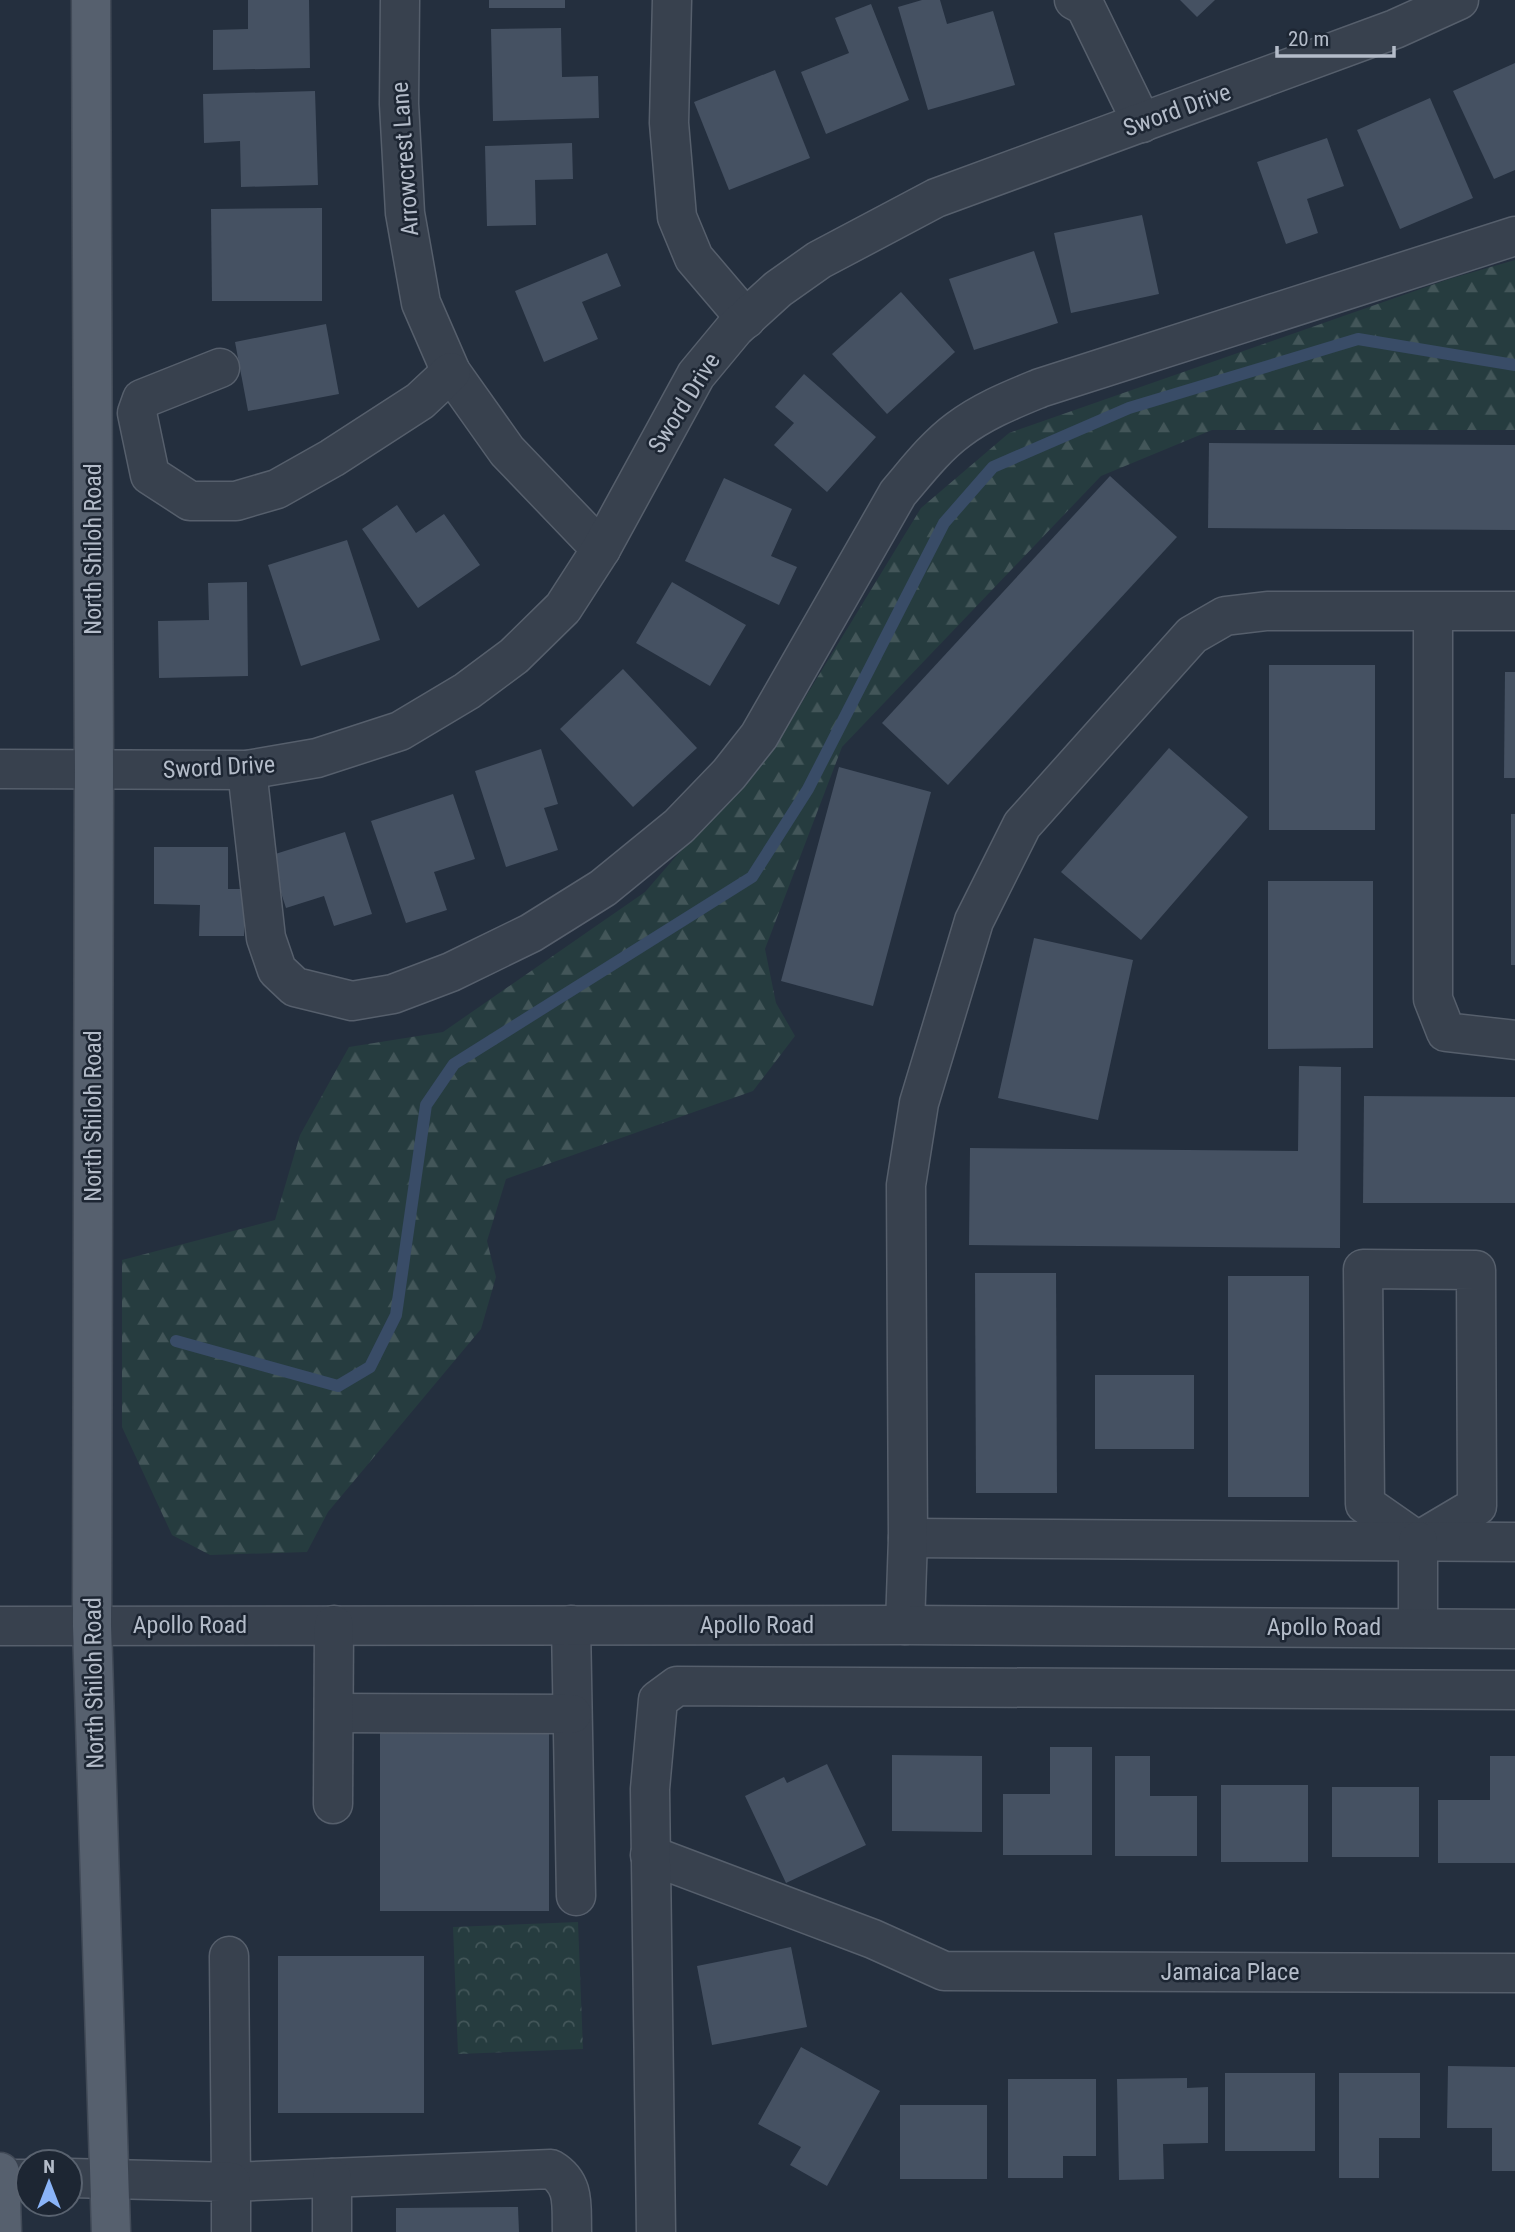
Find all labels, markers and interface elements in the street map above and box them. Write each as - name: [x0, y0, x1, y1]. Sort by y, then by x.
- scale bar: [1277, 14, 1394, 58]
- text: 20 m: [1288, 27, 1329, 51]
- street label: Sword Drive: [1119, 78, 1235, 142]
- street label: Arrowcrest Lane: [386, 81, 424, 237]
- street label: Sword Drive: [642, 348, 726, 458]
- street label: North Shiloh Road: [79, 463, 107, 635]
- street label: Sword Drive: [162, 750, 276, 784]
- street label: North Shiloh Road: [79, 1030, 107, 1202]
- street label: North Shiloh Road: [79, 1597, 109, 1769]
- street label: Apollo Road: [133, 1611, 247, 1639]
- street label: Apollo Road: [700, 1611, 814, 1639]
- street label: Apollo Road: [1267, 1613, 1381, 1641]
- street label: Jamaica Place: [1161, 1958, 1299, 1986]
- north arrow: [14, 2148, 84, 2218]
- text: N: [43, 2155, 55, 2178]

